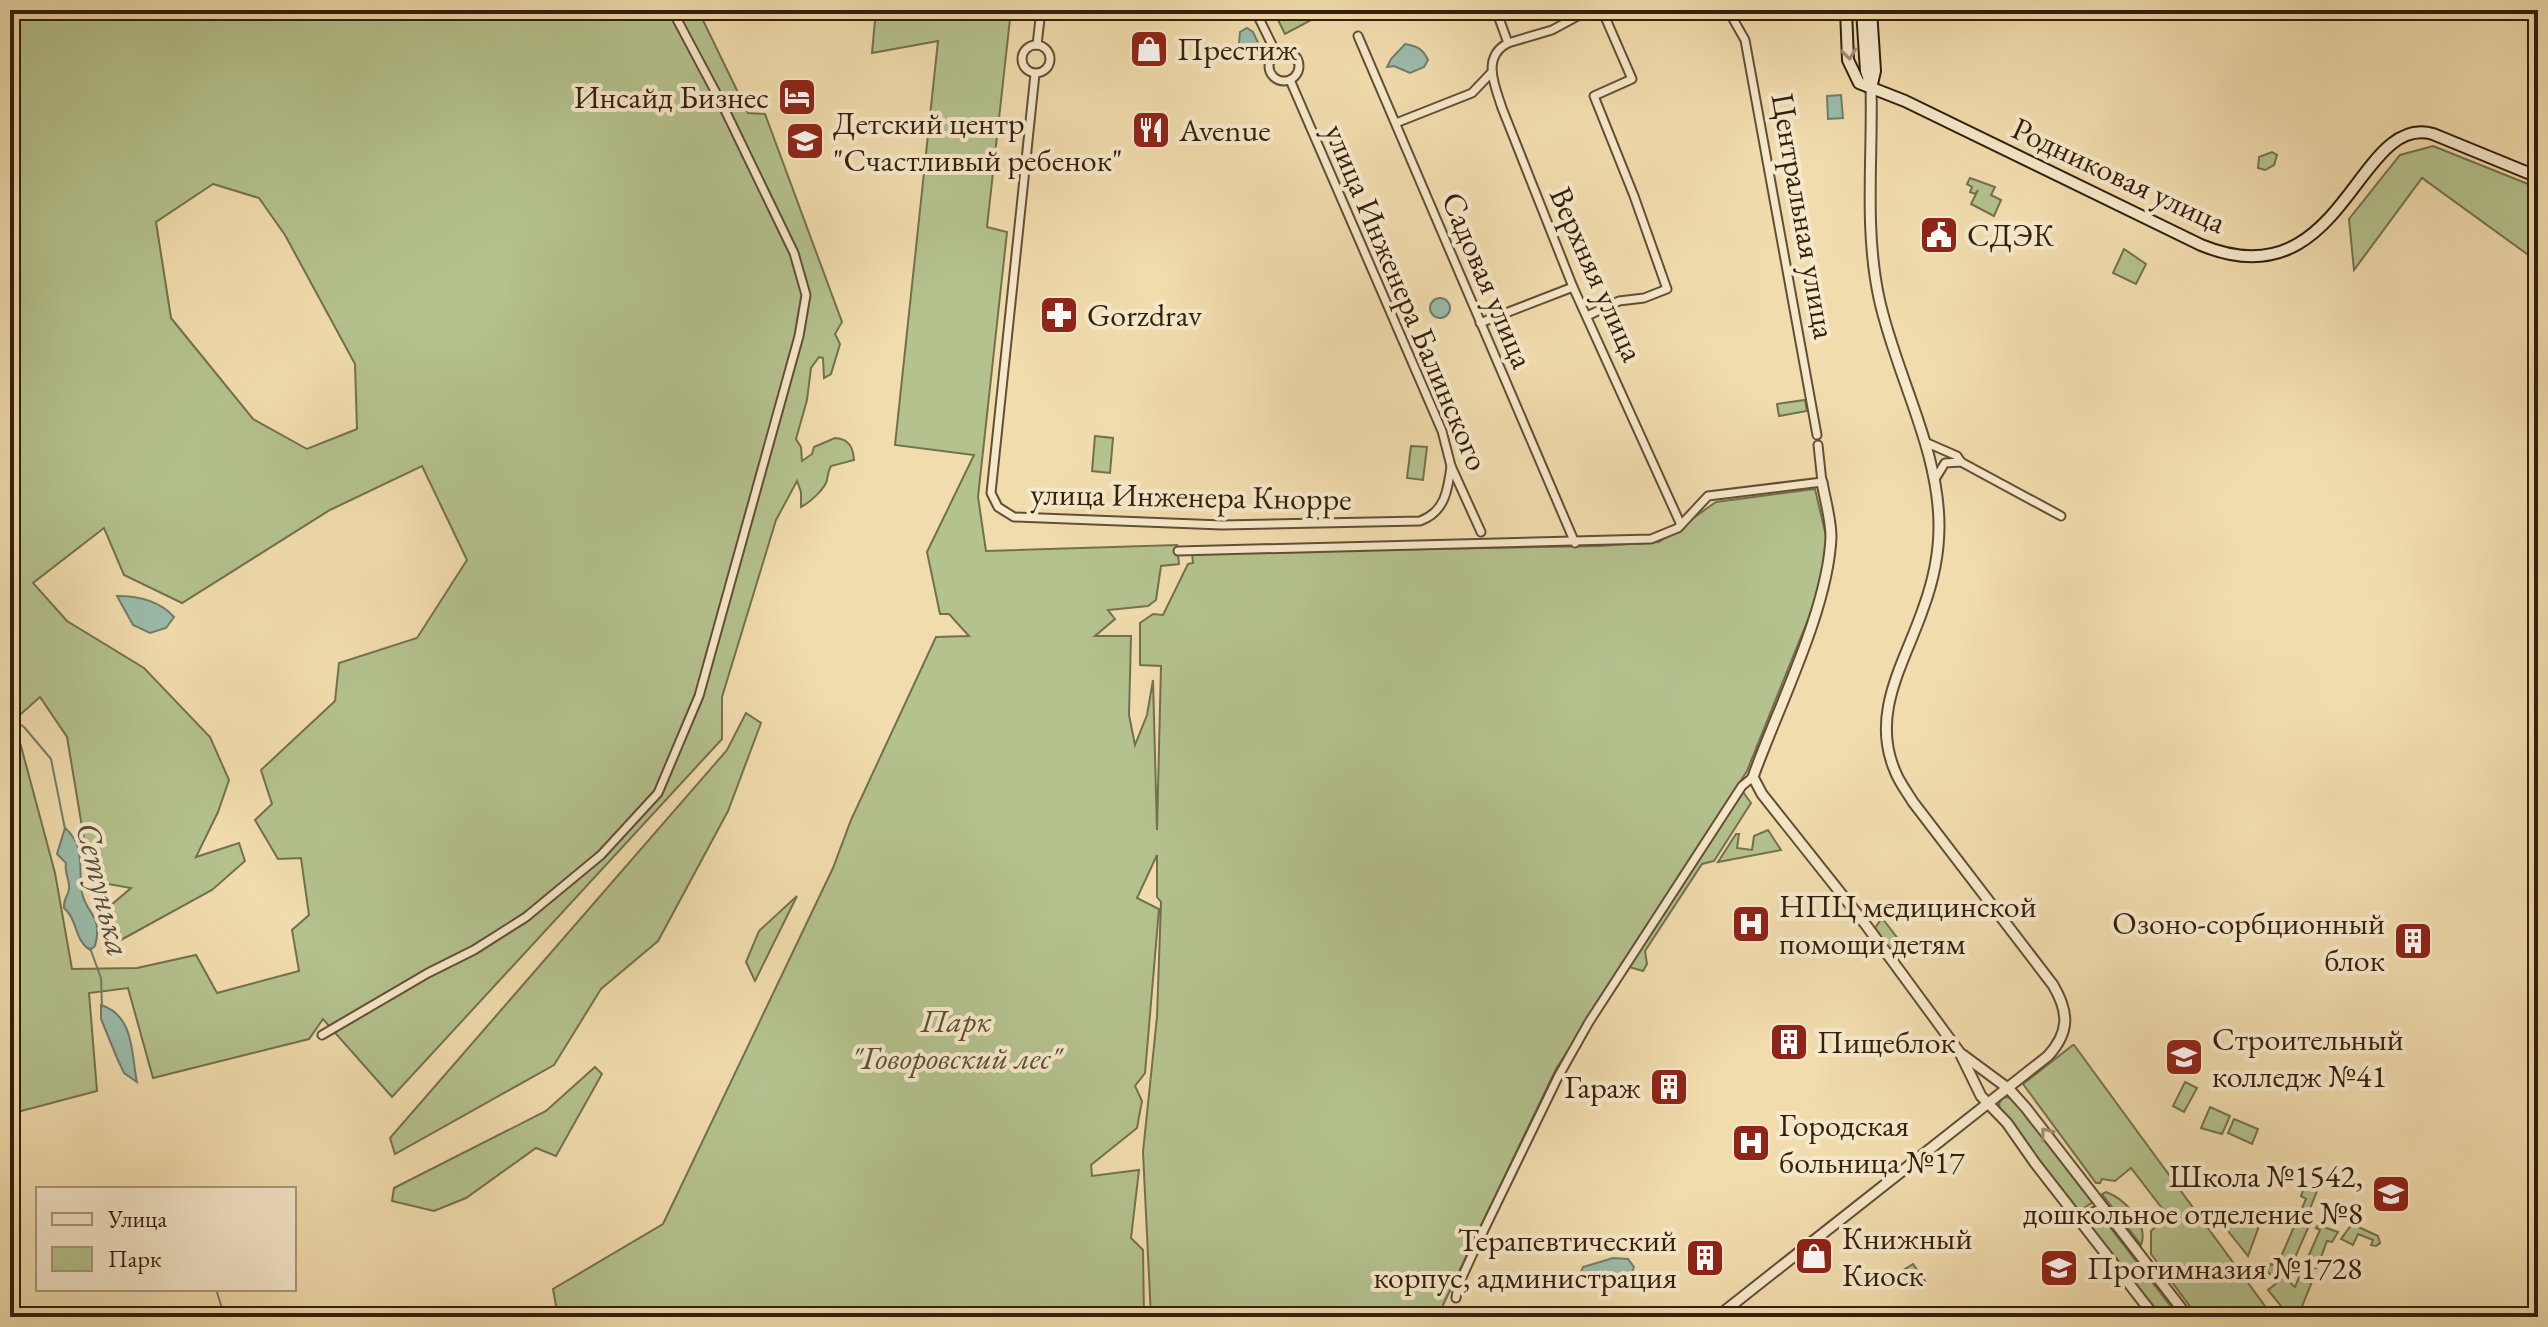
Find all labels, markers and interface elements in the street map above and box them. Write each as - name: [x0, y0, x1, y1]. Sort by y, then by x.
- shop icon: Престиж: [1128, 28, 1170, 70]
- place label: Престиж: [1177, 28, 1298, 70]
- one-way arrow: [1840, 47, 1857, 61]
- place label: Инсайд Бизнес: [574, 76, 769, 118]
- hotel icon: Инсайд Бизнес: [776, 76, 818, 118]
- street label: Центральная улица: [1762, 90, 1846, 342]
- place label: Детский центр "Счастливый ребенок": [833, 102, 1123, 181]
- street label: Родниковая улица: [2005, 107, 2233, 243]
- restaurant icon: Avenue: [1130, 109, 1172, 151]
- place label: Avenue: [1178, 109, 1271, 151]
- street label: улица Инженера Балинского: [1315, 117, 1499, 477]
- school or university icon: Детский центр "Счастливый ребенок": [784, 120, 826, 162]
- street label: Верхняя улица: [1540, 180, 1654, 368]
- street label: Садовая улица: [1432, 185, 1544, 375]
- public building icon: СДЭК: [1918, 214, 1960, 256]
- place label: СДЭК: [1967, 214, 2055, 256]
- pharmacy icon: Gorzdrav: [1038, 294, 1080, 336]
- place label: Gorzdrav: [1087, 294, 1203, 336]
- street label: улица Инженера Кнорре: [1030, 472, 1352, 520]
- water label: Сетунька: [66, 817, 142, 961]
- place label: НПЦ медицинской помощи детям: [1779, 885, 2037, 964]
- place label: Озоно-сорбционный блок: [2112, 902, 2385, 981]
- hospital icon: НПЦ медицинской помощи детям: [1730, 903, 1772, 945]
- building icon: Озоно-сорбционный блок: [2392, 920, 2434, 962]
- park label: Парк "Говоровский лес": [851, 1000, 1064, 1079]
- place label: Строительный колледж №41: [2212, 1018, 2404, 1097]
- building icon: Пищеблок: [1768, 1021, 1810, 1063]
- place label: Пищеблок: [1817, 1021, 1956, 1063]
- school or university icon: Строительный колледж №41: [2163, 1036, 2205, 1078]
- place label: Гараж: [1565, 1066, 1641, 1108]
- building icon: Гараж: [1648, 1066, 1690, 1108]
- place label: Городская больница №17: [1779, 1104, 1965, 1183]
- hospital icon: Городская больница №17: [1730, 1122, 1772, 1164]
- one-way arrow: [2042, 1127, 2056, 1142]
- place label: Школа №1542, дошкольное отделение №8: [2023, 1155, 2363, 1234]
- school or university icon: Школа №1542, дошкольное отделение №8: [2370, 1173, 2412, 1215]
- legend: [36, 1187, 296, 1291]
- text: Улица: [107, 1203, 167, 1234]
- place label: Книжный Киоск: [1842, 1217, 1972, 1296]
- place label: Терапевтический корпус, администрация: [1373, 1219, 1677, 1298]
- shop icon: Книжный Киоск: [1793, 1235, 1835, 1277]
- building icon: Терапевтический корпус, администрация: [1684, 1237, 1726, 1279]
- text: Парк: [108, 1243, 162, 1274]
- school or university icon: Прогимназия №1728: [2038, 1247, 2080, 1289]
- place label: Прогимназия №1728: [2087, 1247, 2362, 1289]

